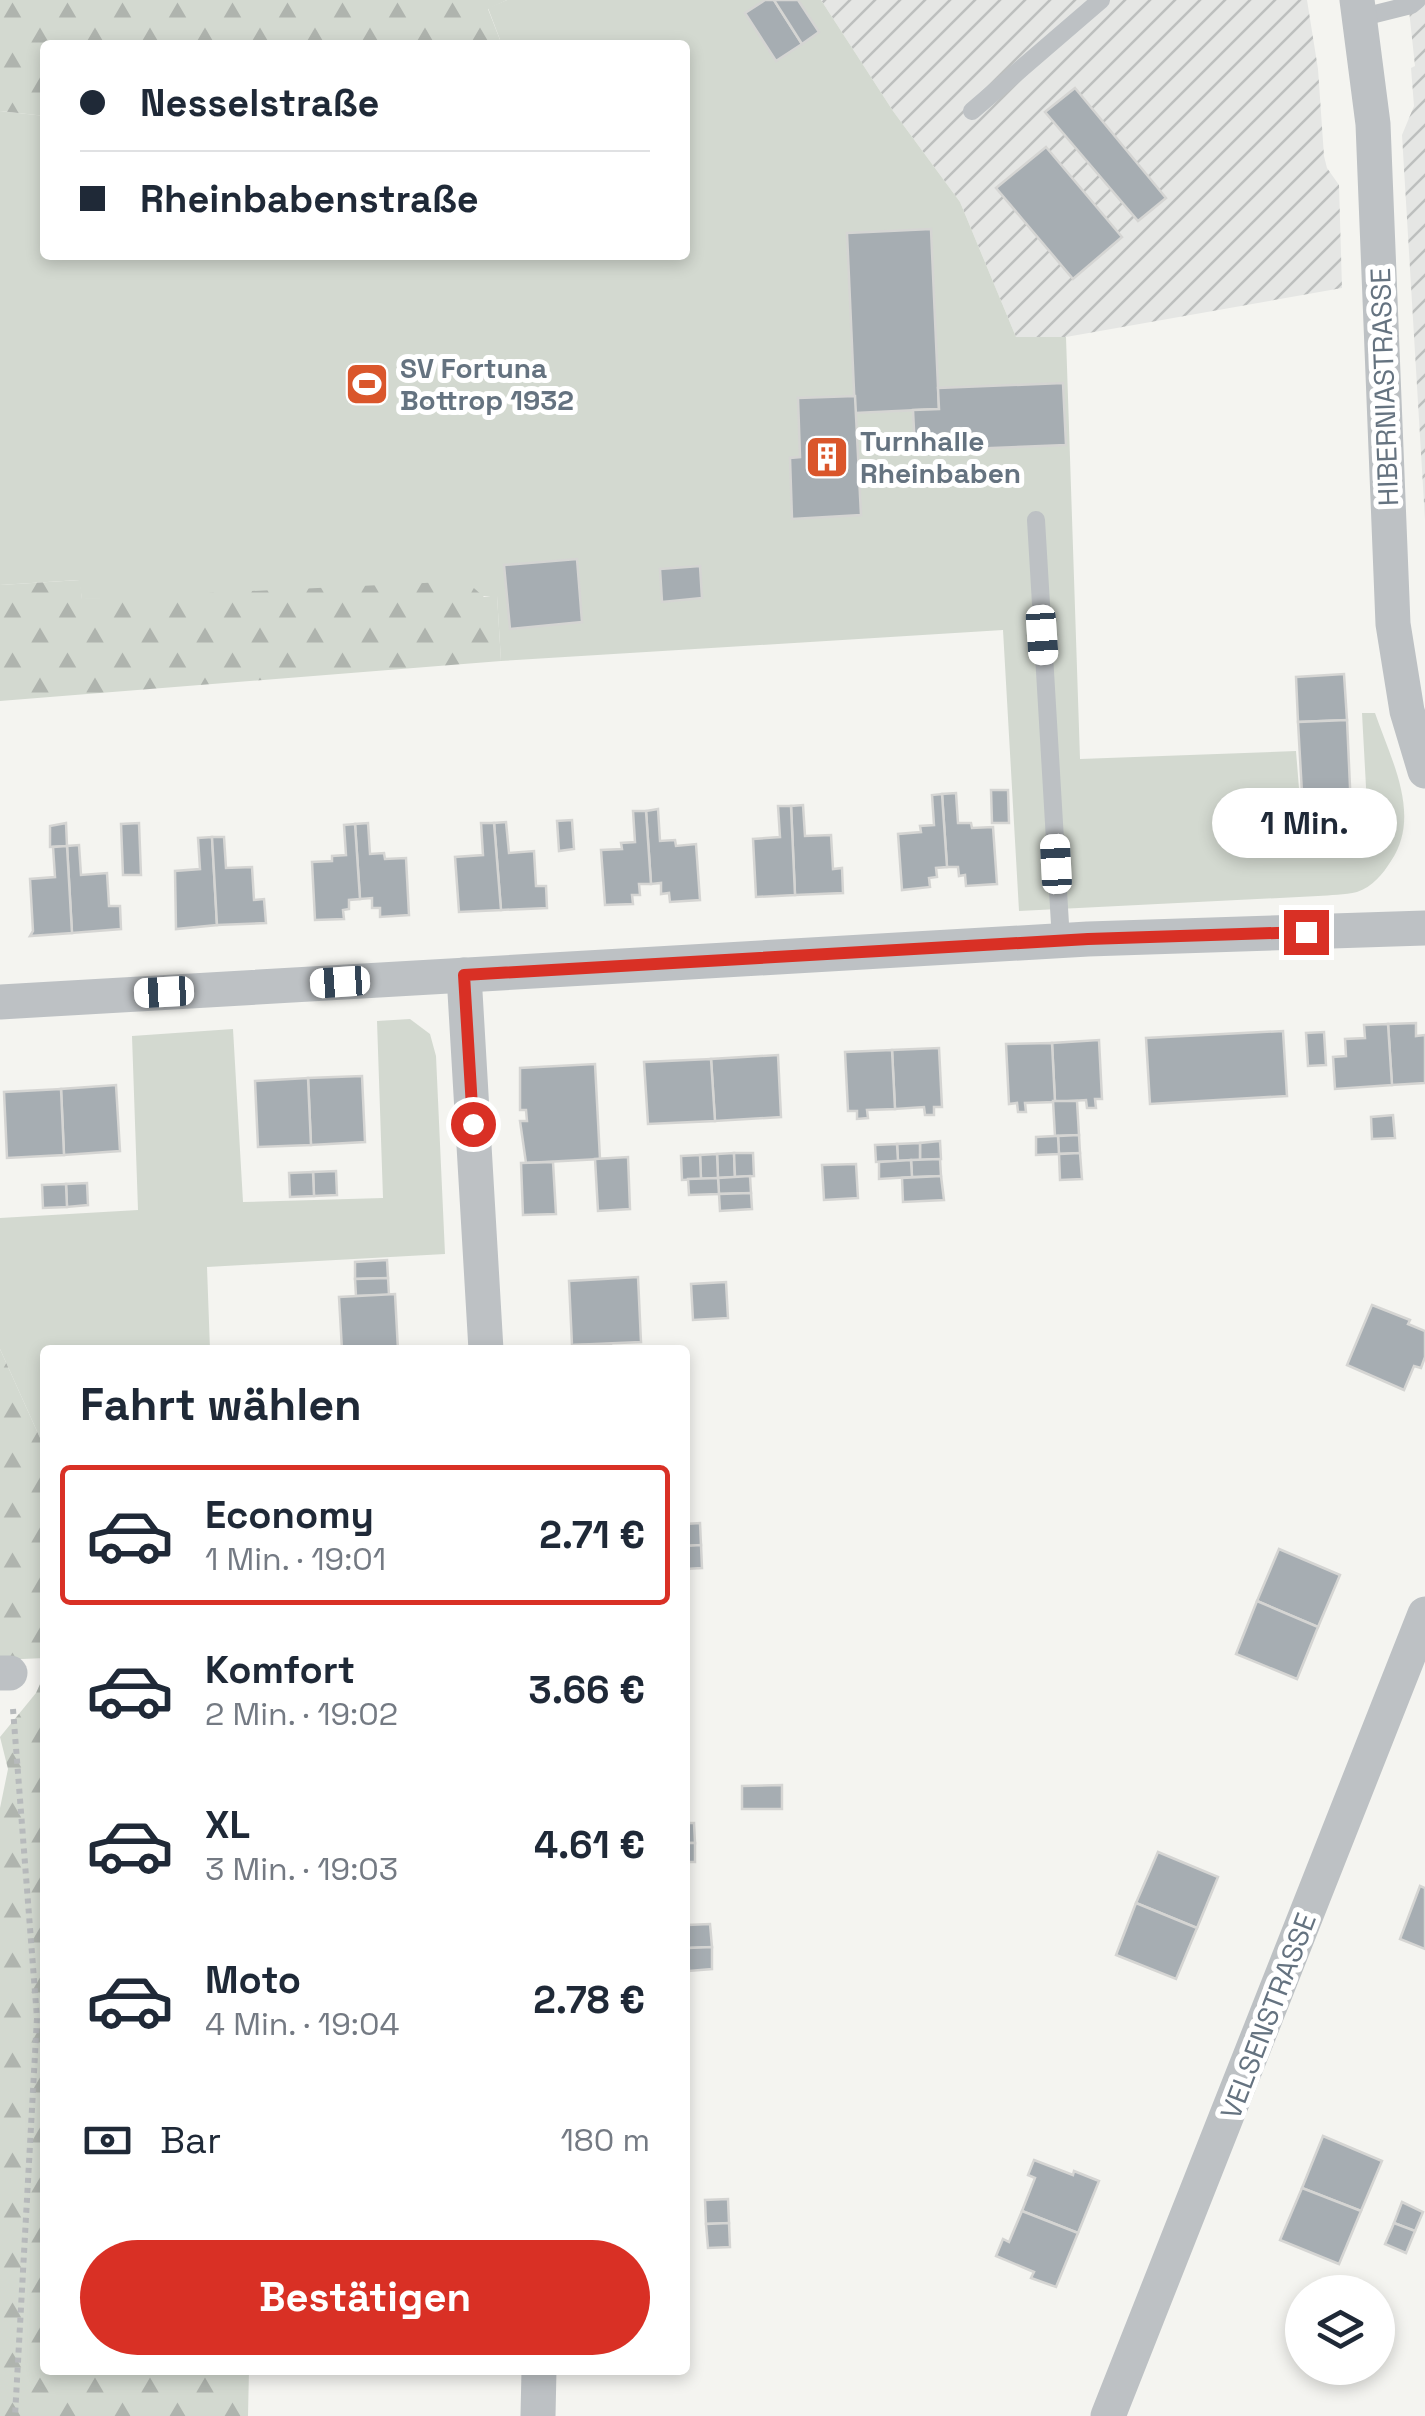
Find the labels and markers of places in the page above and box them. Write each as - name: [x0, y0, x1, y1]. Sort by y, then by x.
- place label: SV Fortuna Bottrop 1932: [400, 350, 574, 418]
- sports icon: SV Fortuna Bottrop 1932: [344, 361, 390, 407]
- place label: Turnhalle Rheinbaben: [860, 423, 1021, 491]
- building icon: Turnhalle Rheinbaben: [804, 434, 850, 480]

